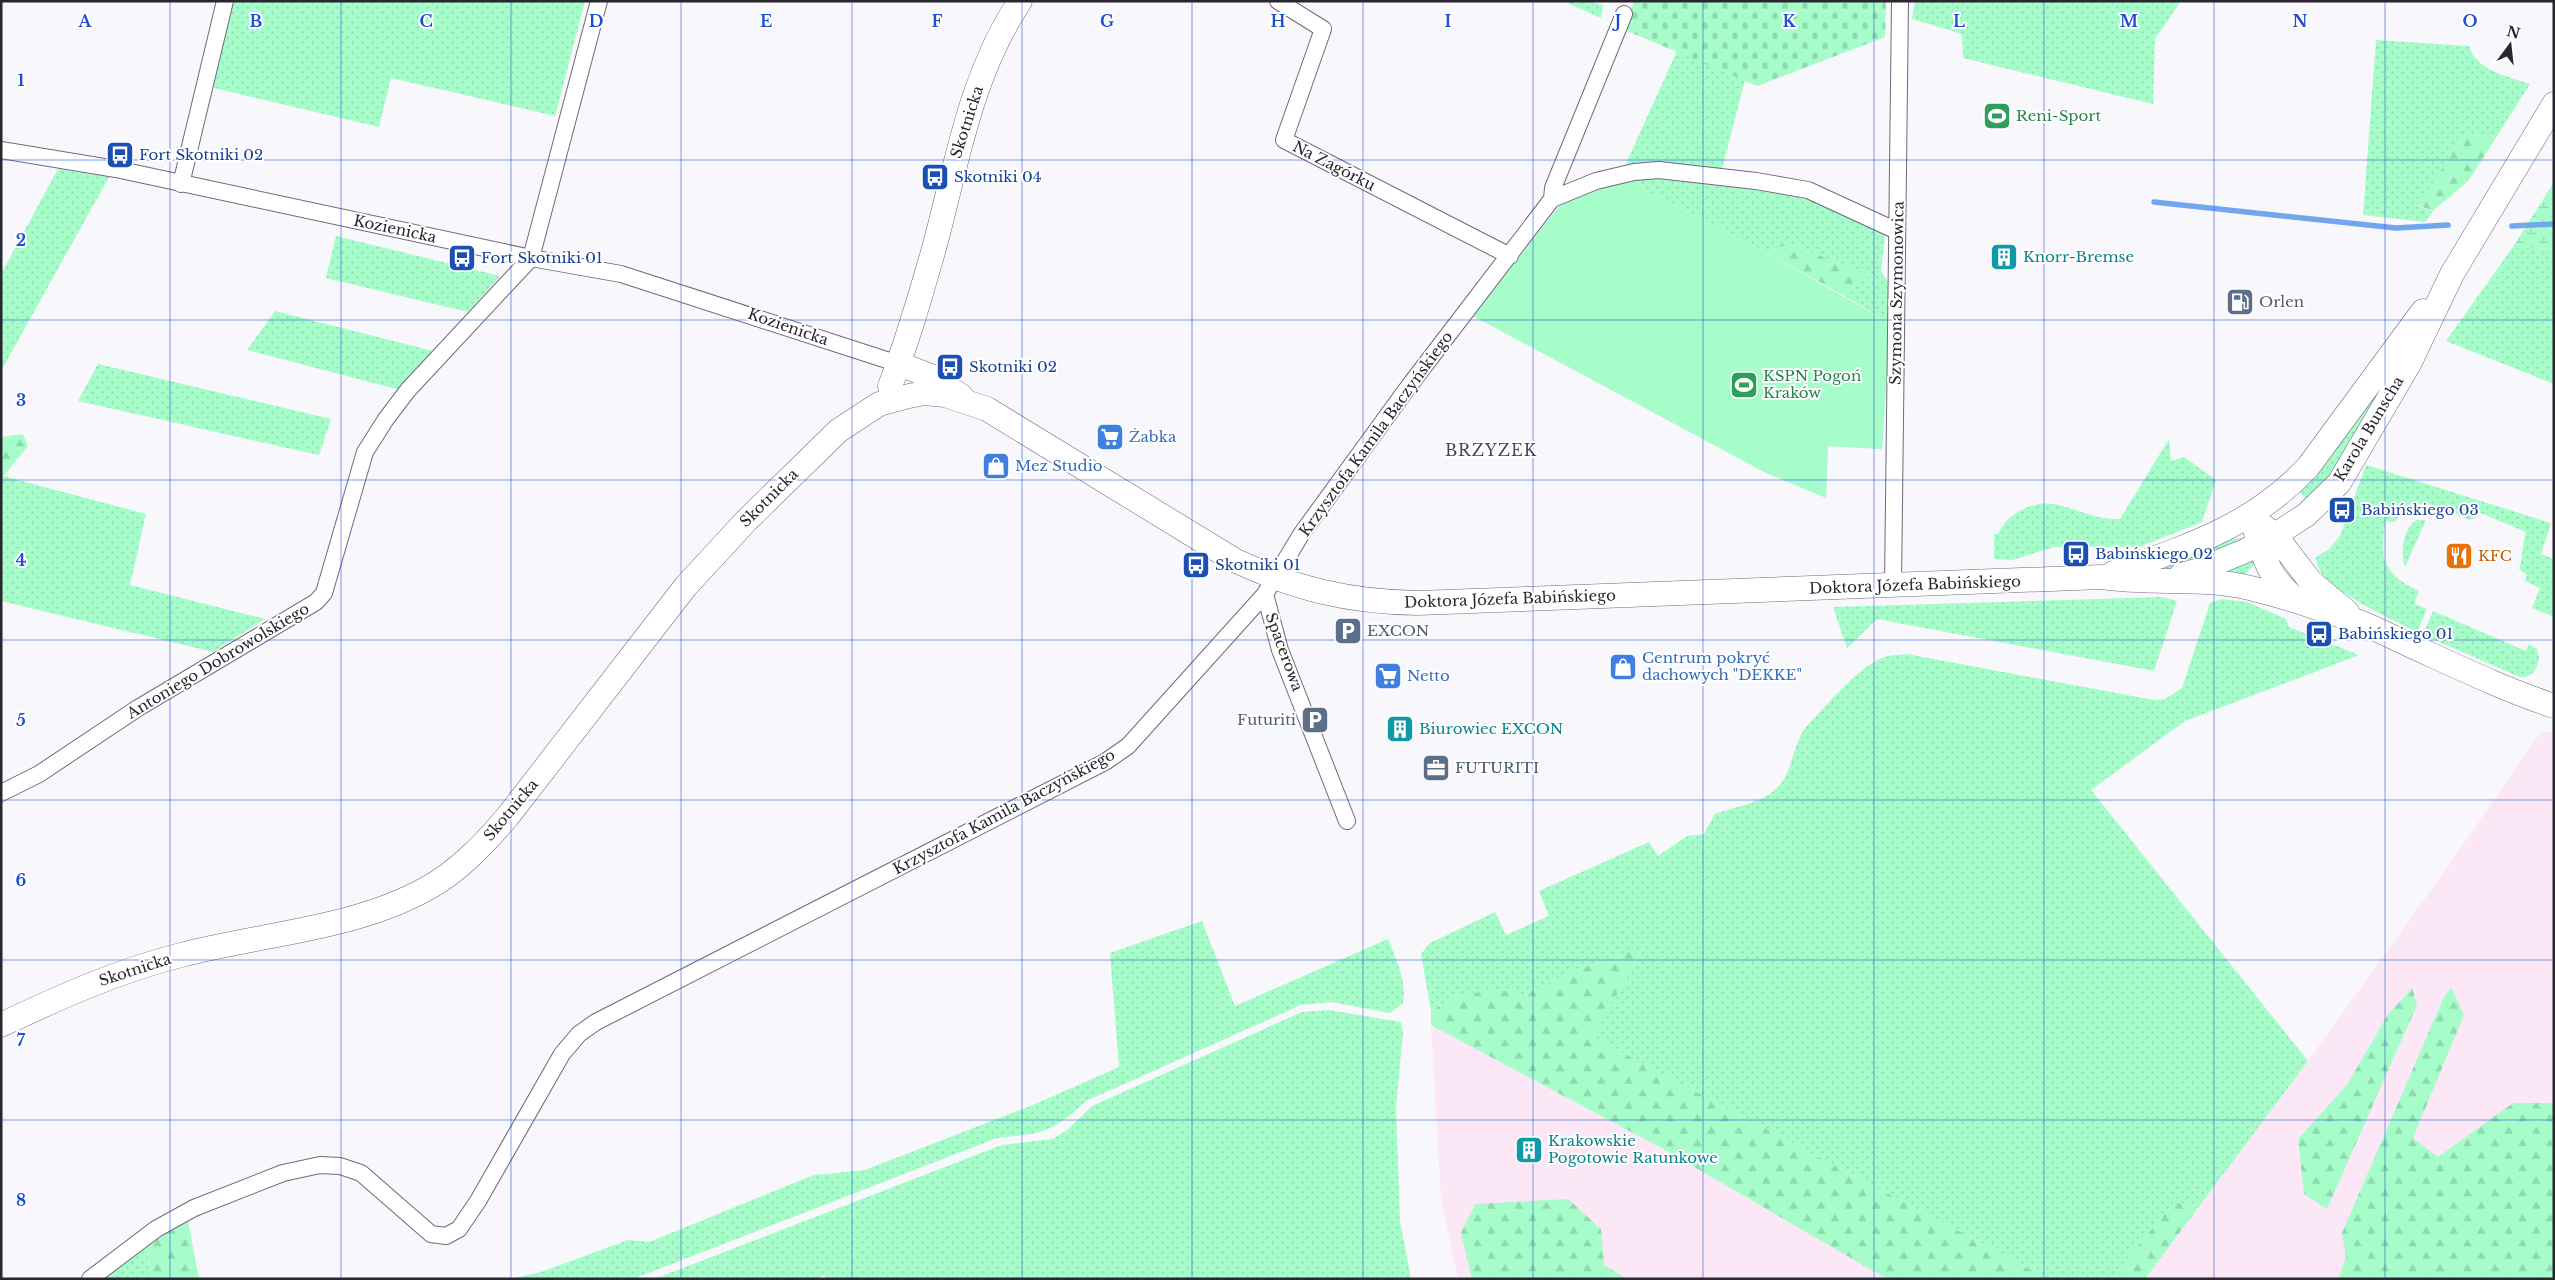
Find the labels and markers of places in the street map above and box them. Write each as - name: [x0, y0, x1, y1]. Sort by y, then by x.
- sports icon: Reni-Sport: [1982, 101, 2012, 131]
- place label: Reni-Sport: [2016, 106, 2101, 125]
- bus stop icon: Fort Skotniki 02: [105, 140, 135, 170]
- place label: Fort Skotniki 02: [139, 145, 263, 164]
- bus stop icon: Skotniki 04: [920, 162, 950, 192]
- place label: Skotniki 04: [954, 167, 1041, 186]
- building icon: Knorr-Bremse: [1989, 242, 2019, 272]
- bus stop icon: Fort Skotniki 01: [447, 243, 477, 273]
- place label: Knorr-Bremse: [2023, 247, 2134, 266]
- place label: Fort Skotniki 01: [481, 248, 603, 267]
- fuel station icon: Orlen: [2225, 287, 2255, 317]
- place label: Orlen: [2259, 292, 2304, 311]
- bus stop icon: Skotniki 02: [935, 352, 965, 382]
- place label: Skotniki 02: [969, 357, 1057, 376]
- place label: KSPN Pogoń Kraków: [1763, 366, 1861, 402]
- sports icon: KSPN Pogoń Kraków: [1729, 370, 1759, 400]
- supermarket icon: Żabka: [1095, 422, 1125, 452]
- place label: Żabka: [1129, 427, 1177, 446]
- shop icon: Mez Studio: [981, 451, 1011, 481]
- place label: Mez Studio: [1015, 456, 1103, 475]
- bus stop icon: Babińskiego 03: [2327, 495, 2357, 525]
- place label: Babińskiego 03: [2361, 500, 2479, 519]
- bus stop icon: Babińskiego 02: [2061, 539, 2091, 569]
- restaurant icon: KFC: [2444, 541, 2474, 571]
- place label: Babińskiego 02: [2095, 544, 2213, 563]
- place label: KFC: [2478, 546, 2512, 565]
- bus stop icon: Skotniki 01: [1181, 550, 1211, 580]
- place label: Skotniki 01: [1215, 555, 1300, 574]
- parking icon: EXCON: [1333, 616, 1363, 646]
- bus stop icon: Babińskiego 01: [2304, 619, 2334, 649]
- place label: EXCON: [1367, 621, 1429, 640]
- place label: Babińskiego 01: [2338, 624, 2453, 643]
- place label: Centrum pokryć dachowych "DEKKE": [1642, 648, 1802, 684]
- shop icon: Centrum pokryć dachowych "DEKKE": [1608, 652, 1638, 682]
- supermarket icon: Netto: [1373, 661, 1403, 691]
- place label: Netto: [1407, 666, 1450, 685]
- parking icon: Futuriti: [1300, 705, 1330, 735]
- place label: Futuriti: [1237, 710, 1296, 729]
- building icon: Biurowiec EXCON: [1385, 714, 1415, 744]
- place label: Biurowiec EXCON: [1419, 719, 1563, 738]
- office icon: FUTURITI: [1421, 753, 1451, 783]
- place label: FUTURITI: [1455, 758, 1539, 777]
- place label: Krakowskie Pogotowie Ratunkowe: [1548, 1131, 1718, 1167]
- building icon: Krakowskie Pogotowie Ratunkowe: [1514, 1135, 1544, 1165]

